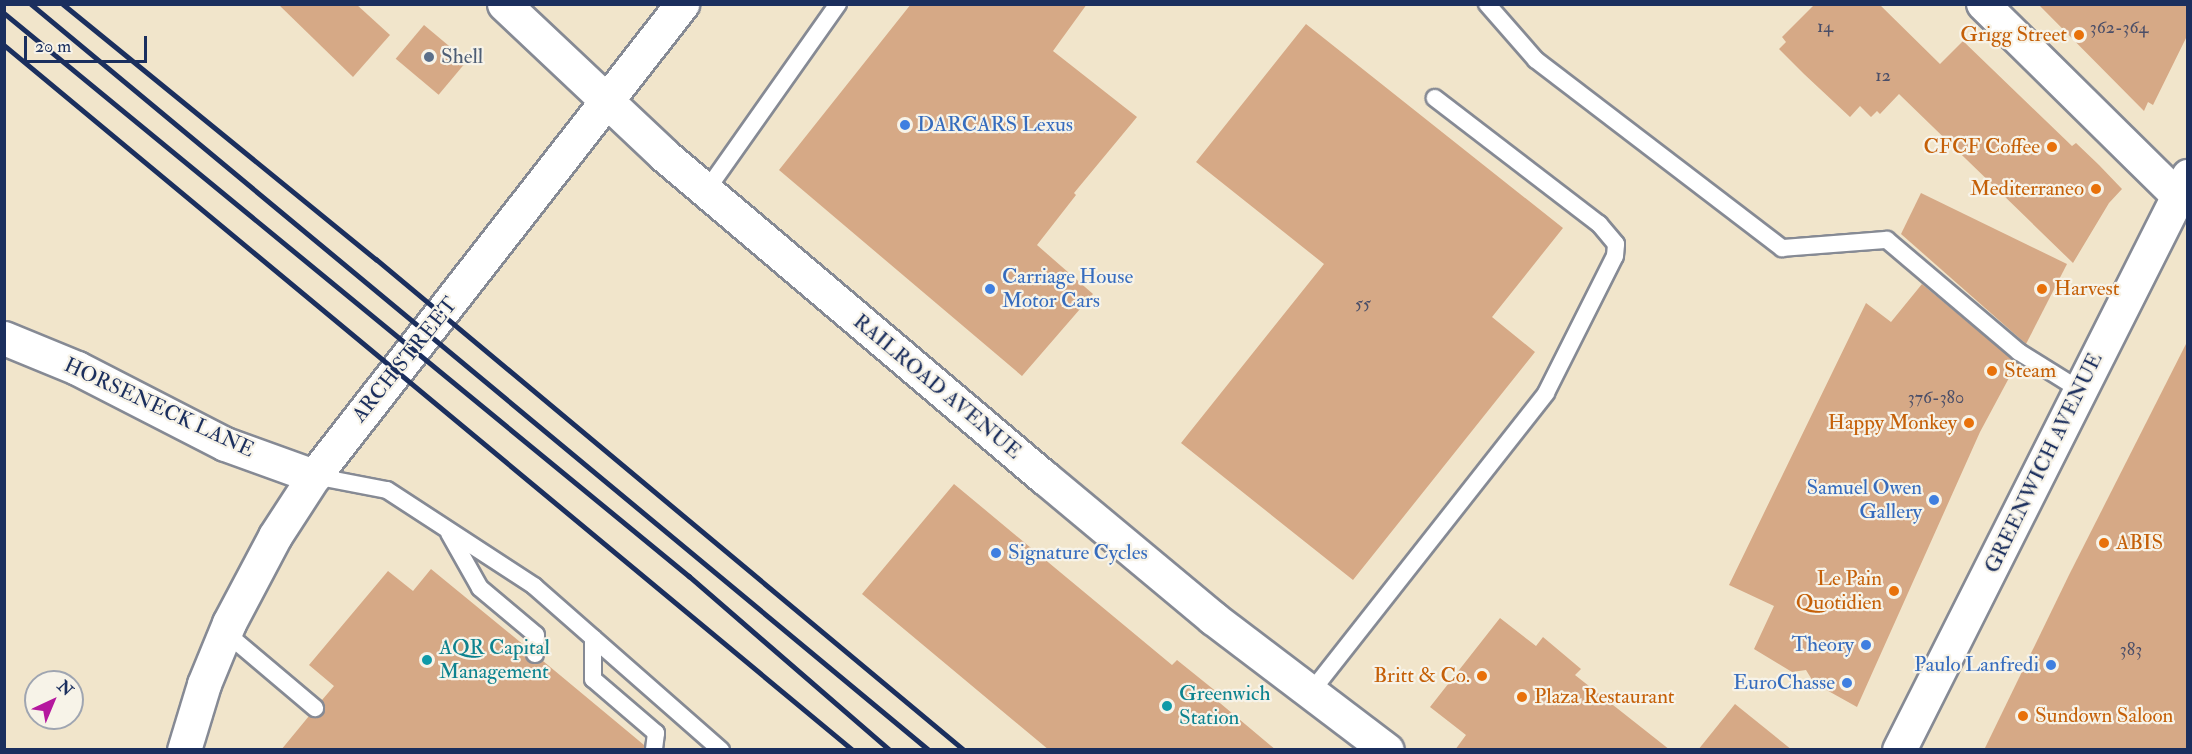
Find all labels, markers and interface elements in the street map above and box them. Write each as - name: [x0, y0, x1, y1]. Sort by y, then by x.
- house number: 14: [1817, 16, 1833, 38]
- house number: 362-364: [2090, 17, 2148, 39]
- place label: Grigg Street: [1960, 22, 2067, 48]
- scale bar: [27, 24, 150, 62]
- marker: Grigg Street: [2072, 28, 2086, 42]
- text: 20 m: [35, 35, 71, 58]
- place label: Shell: [441, 44, 483, 70]
- marker: Shell: [422, 50, 436, 64]
- house number: 12: [1875, 65, 1891, 87]
- place label: DARCARS Lexus: [917, 112, 1073, 138]
- marker: DARCARS Lexus: [898, 118, 912, 132]
- place label: CFCF Coffee: [1923, 134, 2040, 160]
- marker: CFCF Coffee: [2045, 140, 2059, 154]
- place label: Mediterraneo: [1970, 176, 2084, 202]
- marker: Mediterraneo: [2089, 182, 2103, 196]
- place label: Carriage House Motor Cars: [1002, 264, 1133, 314]
- place label: Harvest: [2054, 276, 2120, 302]
- marker: Carriage House Motor Cars: [983, 282, 997, 296]
- marker: Harvest: [2035, 282, 2049, 296]
- street label: ARCH STREET: [347, 293, 463, 427]
- house number: 55: [1355, 293, 1371, 315]
- street label: RAILROAD AVENUE: [848, 309, 1026, 465]
- street label: GREENWICH AVENUE: [1980, 349, 2108, 577]
- street label: HORSENECK LANE: [60, 353, 258, 463]
- place label: Steam: [2004, 358, 2056, 384]
- marker: Steam: [1985, 364, 1999, 378]
- house number: 376-380: [1908, 387, 1964, 409]
- place label: Happy Monkey: [1828, 410, 1957, 436]
- marker: Happy Monkey: [1962, 416, 1976, 430]
- place label: Samuel Owen Gallery: [1807, 475, 1922, 525]
- marker: Samuel Owen Gallery: [1927, 493, 1941, 507]
- place label: ABIS: [2116, 530, 2163, 556]
- marker: ABIS: [2097, 536, 2111, 550]
- place label: Signature Cycles: [1008, 540, 1148, 566]
- marker: Signature Cycles: [989, 546, 1003, 560]
- place label: Le Pain Quotidien: [1796, 566, 1882, 616]
- marker: Le Pain Quotidien: [1887, 584, 1901, 598]
- place label: Theory: [1791, 632, 1854, 658]
- place label: AQR Capital Management: [439, 635, 550, 685]
- marker: Theory: [1859, 638, 1873, 652]
- house number: 383: [2120, 639, 2142, 661]
- place label: Paulo Lanfredi: [1914, 652, 2039, 678]
- marker: AQR Capital Management: [420, 653, 434, 667]
- marker: Paulo Lanfredi: [2044, 658, 2058, 672]
- place label: Britt & Co.: [1373, 663, 1470, 689]
- marker: Britt & Co.: [1475, 669, 1489, 683]
- north arrow: [24, 670, 84, 730]
- place label: EuroChasse: [1733, 670, 1835, 696]
- text: N: [53, 676, 77, 701]
- marker: EuroChasse: [1840, 676, 1854, 690]
- place label: Greenwich Station: [1179, 681, 1270, 731]
- place label: Plaza Restaurant: [1534, 684, 1675, 710]
- marker: Plaza Restaurant: [1515, 690, 1529, 704]
- marker: Greenwich Station: [1160, 699, 1174, 713]
- place label: Sundown Saloon: [2035, 703, 2173, 729]
- marker: Sundown Saloon: [2016, 709, 2030, 723]

